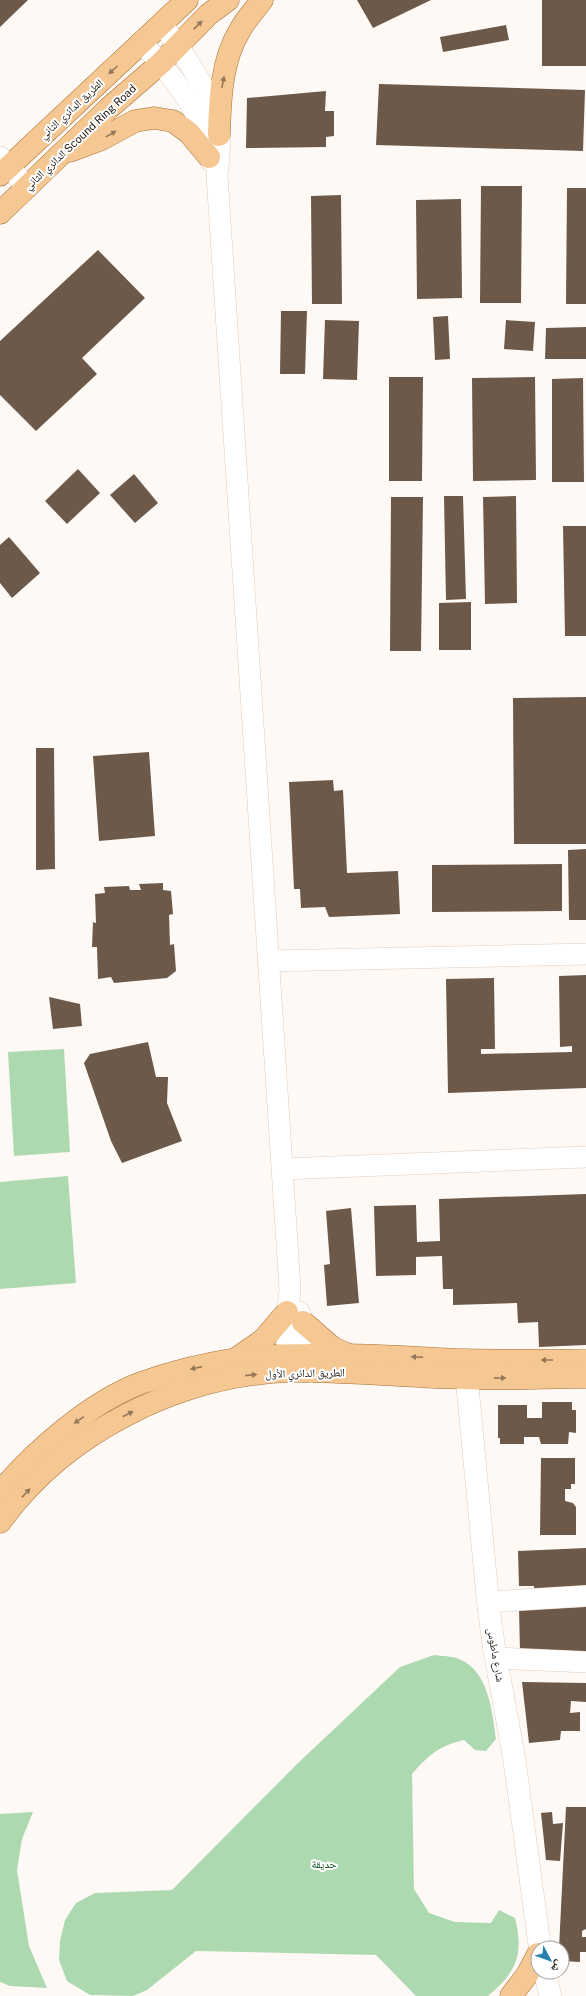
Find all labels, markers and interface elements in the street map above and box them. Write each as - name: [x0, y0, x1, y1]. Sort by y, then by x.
- one-way arrow: [193, 20, 203, 30]
- one-way arrow: [108, 65, 118, 74]
- one-way arrow: [220, 76, 226, 89]
- street label: الطريق الدائري الثاني: [37, 77, 107, 143]
- street label: الدائري الثاني Scound Ring Road: [22, 82, 140, 194]
- one-way arrow: [105, 131, 117, 138]
- one-way arrow: [411, 1354, 423, 1361]
- one-way arrow: [540, 1357, 553, 1363]
- one-way arrow: [190, 1365, 203, 1371]
- street label: الطريق الدائري الأول: [265, 1366, 345, 1382]
- one-way arrow: [245, 1372, 257, 1379]
- one-way arrow: [494, 1375, 507, 1381]
- one-way arrow: [122, 1411, 134, 1418]
- one-way arrow: [73, 1416, 84, 1424]
- one-way arrow: [21, 1488, 30, 1498]
- street label: شارع ماطوس: [484, 1627, 507, 1683]
- park label: حديقة: [311, 1858, 337, 1870]
- north arrow: [530, 1940, 570, 1980]
- text: ش: [547, 1957, 566, 1975]

